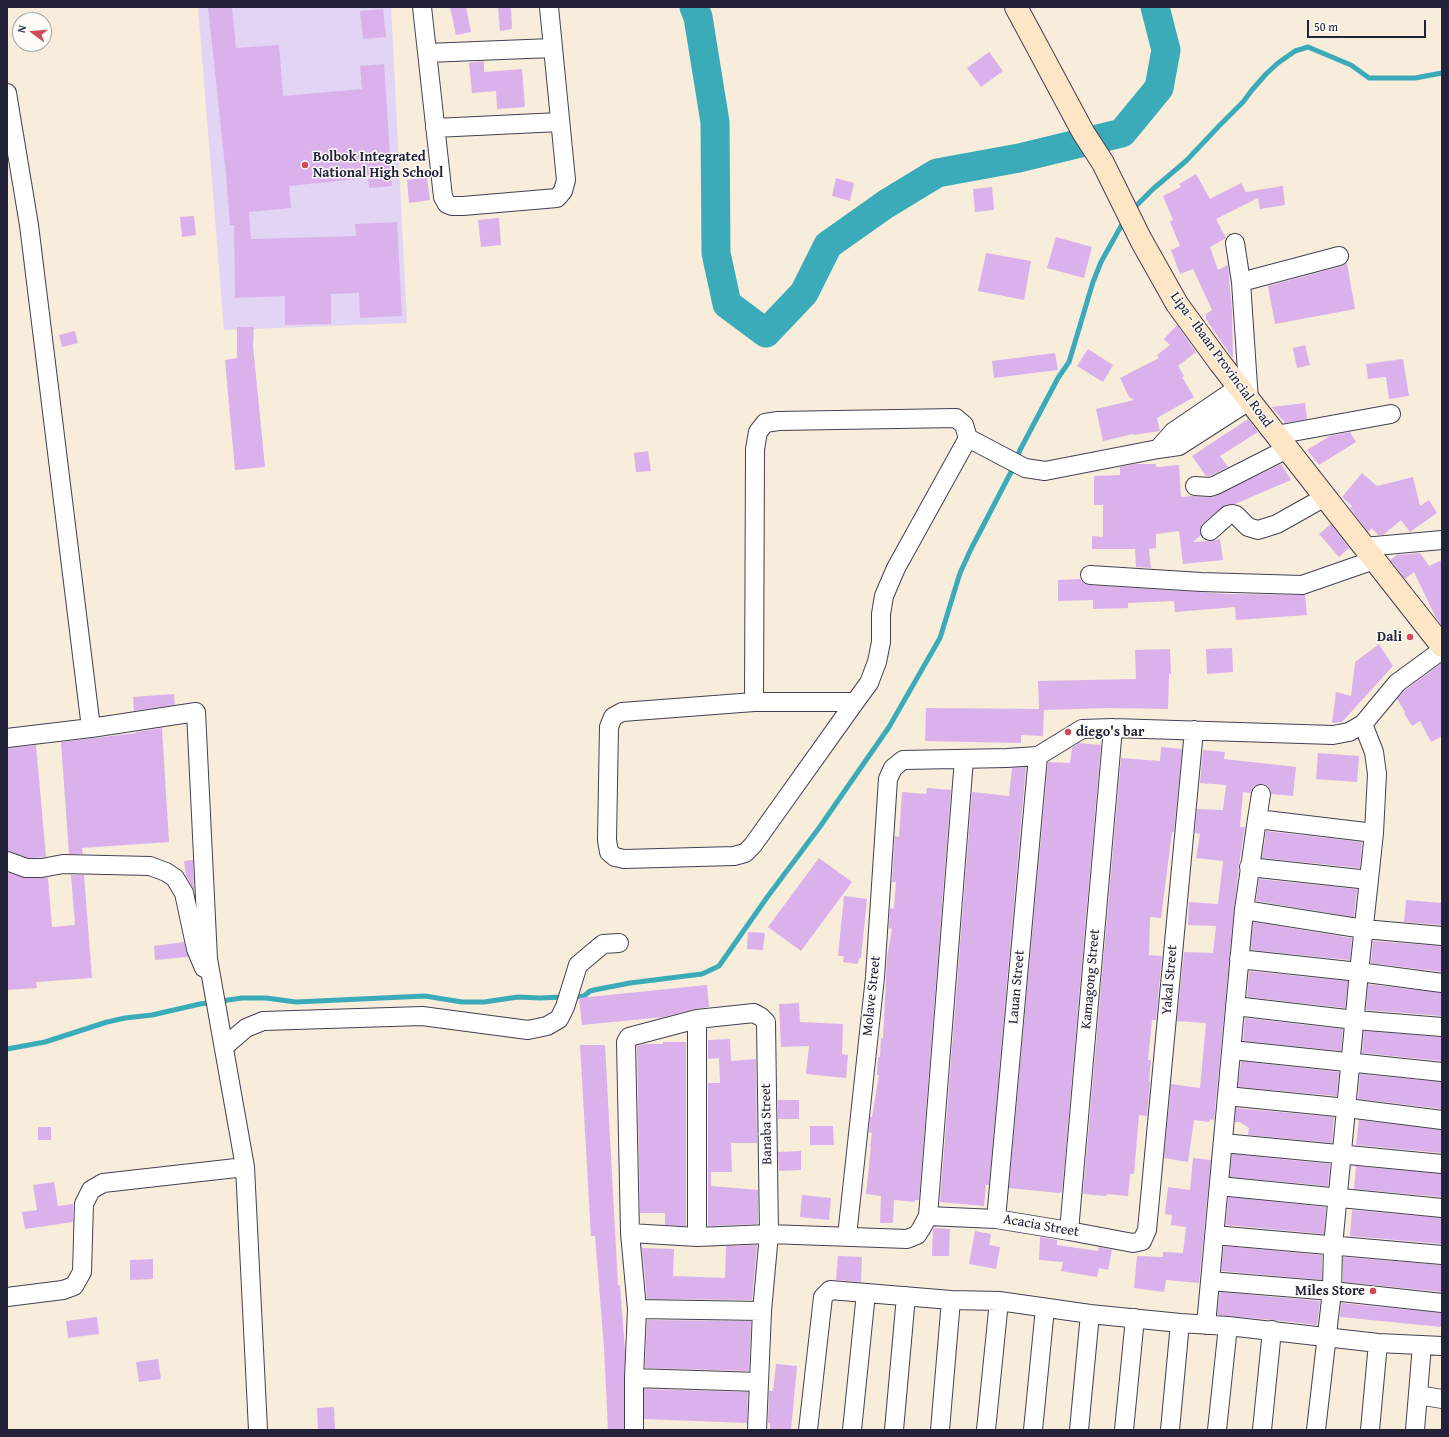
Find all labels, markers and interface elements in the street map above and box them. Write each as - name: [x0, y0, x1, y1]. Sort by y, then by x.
- north arrow: [12, 12, 52, 52]
- scale bar: [1309, 12, 1428, 38]
- text: 50 m: [1314, 18, 1338, 35]
- text: N: [13, 23, 30, 35]
- place label: Bolbok Integrated National High School: [313, 149, 443, 182]
- marker: Bolbok Integrated National High School: [300, 160, 310, 170]
- street label: Lipa - Ibaan Provincial Road: [1166, 289, 1276, 431]
- place label: Dali: [1377, 629, 1402, 645]
- marker: Dali: [1405, 632, 1415, 642]
- place label: diego's bar: [1076, 724, 1144, 740]
- marker: diego's bar: [1063, 727, 1073, 737]
- street label: Kamagong Street: [1078, 928, 1104, 1030]
- street label: Yakal Street: [1159, 944, 1181, 1016]
- street label: Lauan Street: [1005, 949, 1029, 1025]
- street label: Molave Street: [859, 955, 885, 1037]
- street label: Banaba Street: [758, 1083, 776, 1165]
- street label: Acacia Street: [1002, 1211, 1080, 1241]
- place label: Miles Store: [1295, 1283, 1365, 1299]
- marker: Miles Store: [1368, 1286, 1378, 1296]

